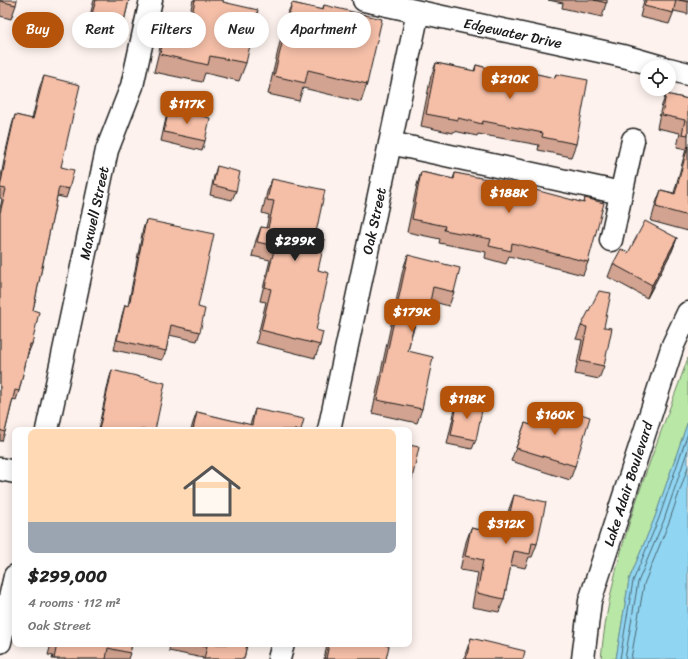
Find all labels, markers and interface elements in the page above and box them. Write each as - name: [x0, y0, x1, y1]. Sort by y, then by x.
- street label: Edgewater Drive: [461, 11, 564, 56]
- chip: Buy: [12, 12, 64, 48]
- chip: Rent: [72, 12, 129, 48]
- chip: Filters: [137, 12, 206, 48]
- chip: New: [214, 12, 269, 48]
- chip: Apartment: [277, 12, 371, 48]
- map controls: [640, 60, 676, 96]
- button: locate: [640, 60, 676, 96]
- pin: $210K: [482, 66, 538, 100]
- text: $210K: [491, 67, 529, 90]
- pin: $117K: [159, 91, 215, 125]
- text: $117K: [169, 92, 205, 115]
- street label: Maxwell Street: [72, 164, 117, 262]
- pin: $188K: [481, 180, 537, 214]
- text: $188K: [490, 181, 528, 204]
- street label: Oak Street: [355, 185, 394, 257]
- pin: $299K: [267, 228, 323, 262]
- text: $299K: [275, 229, 315, 252]
- pin: $179K: [384, 299, 440, 333]
- text: $179K: [393, 300, 431, 323]
- pin: $118K: [439, 386, 495, 420]
- text: $118K: [449, 387, 485, 410]
- pin: $160K: [527, 402, 583, 436]
- text: $160K: [536, 403, 574, 426]
- street label: Lake Adair Boulevard: [597, 417, 661, 550]
- icon: home: [176, 455, 248, 527]
- pin: $312K: [478, 511, 534, 545]
- text: $312K: [488, 512, 524, 535]
- text: $299,000: [28, 561, 107, 591]
- text: 4 rooms · 112 m²: [28, 591, 121, 614]
- text: Oak Street: [28, 614, 91, 637]

